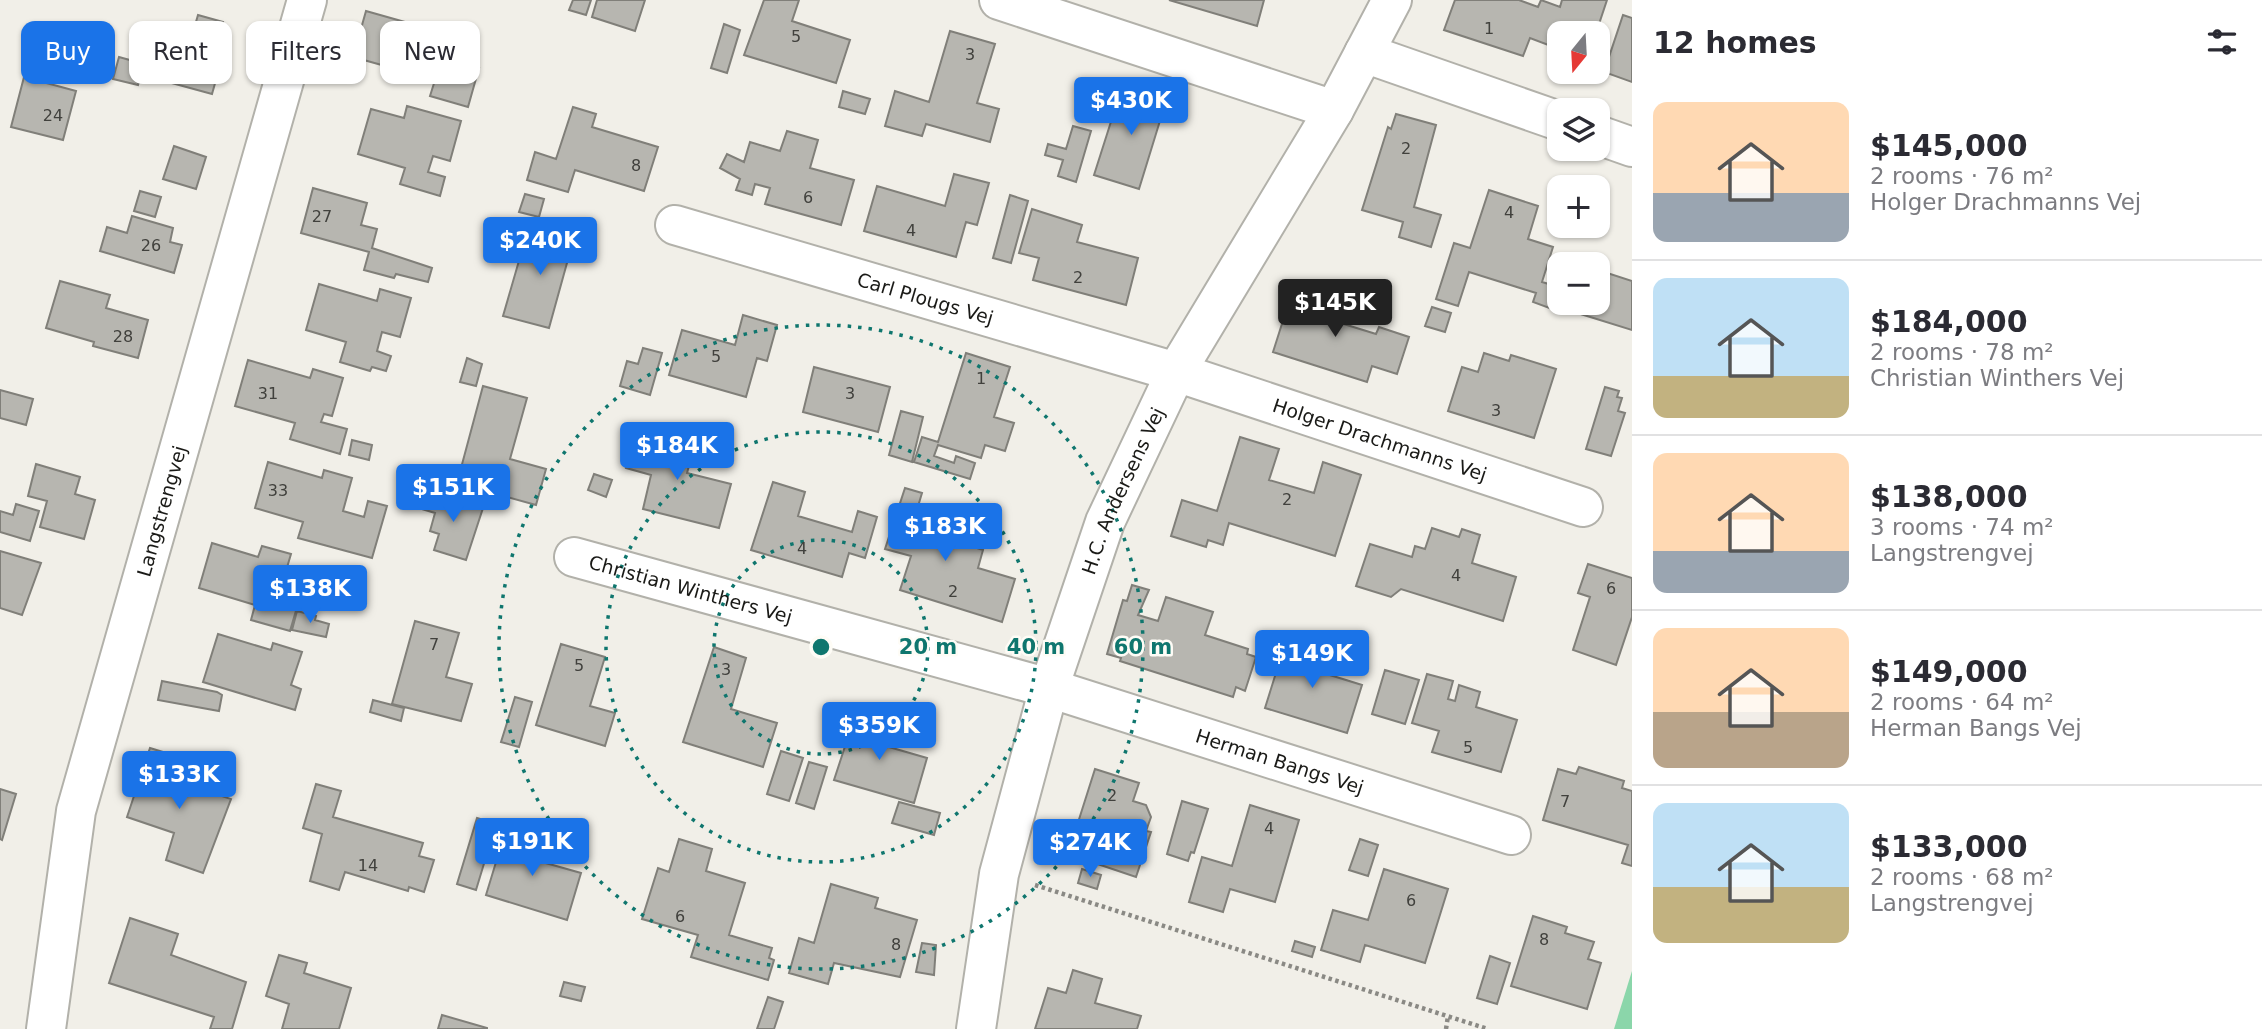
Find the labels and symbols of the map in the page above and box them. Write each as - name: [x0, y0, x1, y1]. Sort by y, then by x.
- house number: 1: [1484, 19, 1494, 38]
- north arrow: [1547, 21, 1610, 84]
- house number: 5: [791, 27, 801, 46]
- house number: 3: [965, 45, 975, 64]
- pin: $430K: [1082, 78, 1180, 137]
- house number: 24: [43, 106, 63, 125]
- house number: 2: [1401, 139, 1411, 158]
- house number: 8: [631, 156, 641, 175]
- house number: 6: [803, 188, 813, 207]
- house number: 4: [1504, 203, 1514, 222]
- house number: 27: [312, 207, 332, 226]
- pin: $240K: [491, 218, 589, 277]
- house number: 4: [906, 221, 916, 240]
- house number: 26: [141, 236, 161, 255]
- street label: Carl Plougs Vej: [855, 268, 996, 329]
- house number: 2: [1073, 268, 1083, 287]
- pin: $145K: [1286, 280, 1384, 339]
- house number: 28: [113, 327, 133, 346]
- house number: 5: [711, 347, 721, 366]
- house number: 1: [976, 369, 986, 388]
- house number: 31: [258, 384, 278, 403]
- house number: 3: [845, 384, 855, 403]
- street label: Holger Drachmanns Vej: [1270, 394, 1490, 485]
- house number: 3: [1491, 401, 1501, 420]
- street label: H.C. Andersens Vej: [1077, 404, 1169, 577]
- pin: $184K: [628, 422, 726, 482]
- street label: Langstrengvej: [132, 443, 191, 579]
- pin: $151K: [404, 464, 502, 524]
- house number: 33: [268, 481, 288, 500]
- house number: 2: [1282, 490, 1292, 509]
- pin: $183K: [896, 504, 994, 563]
- house number: 4: [797, 539, 807, 558]
- street label: Christian Winthers Vej: [586, 551, 795, 628]
- pin: $138K: [261, 566, 359, 625]
- house number: 4: [1451, 566, 1461, 585]
- house number: 6: [1606, 579, 1616, 598]
- house number: 2: [948, 582, 958, 601]
- pin: $149K: [1263, 630, 1361, 690]
- house number: 7: [429, 635, 439, 654]
- centre of rings: [809, 635, 833, 659]
- text: 20 m: [899, 635, 957, 659]
- text: 40 m: [1007, 635, 1065, 659]
- text: 60 m: [1114, 635, 1172, 659]
- house number: 5: [574, 656, 584, 675]
- house number: 3: [721, 660, 731, 679]
- pin: $359K: [830, 702, 928, 762]
- street label: Herman Bangs Vej: [1193, 724, 1367, 798]
- house number: 5: [1463, 738, 1473, 757]
- pin: $133K: [130, 752, 228, 811]
- house number: 2: [1107, 786, 1117, 805]
- house number: 7: [1560, 792, 1570, 811]
- pin: $191K: [483, 818, 581, 878]
- house number: 4: [1264, 819, 1274, 838]
- pin: $274K: [1041, 820, 1139, 879]
- house number: 14: [358, 856, 378, 875]
- house number: 6: [1406, 891, 1416, 910]
- house number: 6: [675, 907, 685, 926]
- house number: 8: [1539, 930, 1549, 949]
- house number: 8: [891, 935, 901, 954]

